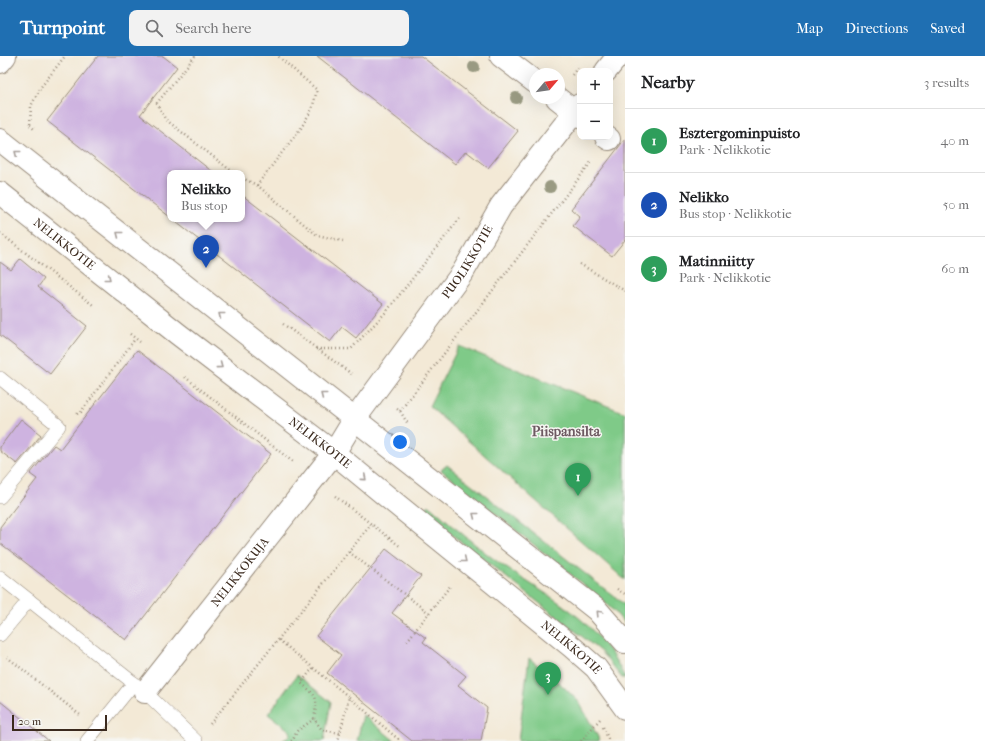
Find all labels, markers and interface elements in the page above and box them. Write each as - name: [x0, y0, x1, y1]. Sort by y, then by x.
- search box: [129, 10, 409, 46]
- text: Turnpoint: [20, 17, 105, 39]
- icon: search: [143, 17, 165, 39]
- text: Search here: [175, 19, 251, 37]
- text: Map: [796, 20, 823, 37]
- text: Directions: [845, 20, 908, 37]
- text: Saved: [930, 20, 965, 37]
- north arrow: [529, 68, 565, 104]
- map controls: [577, 68, 613, 140]
- button: +: [577, 68, 613, 104]
- text: Nearby: [641, 72, 695, 92]
- text: 3 results: [924, 75, 969, 90]
- button: −: [577, 104, 613, 140]
- text: Esztergominpuisto: [679, 124, 800, 142]
- text: 1: [652, 133, 656, 148]
- text: 40 m: [941, 133, 969, 148]
- text: Park · Nelikkotie: [679, 142, 771, 157]
- one-way arrow: [15, 151, 22, 158]
- popup: [167, 170, 245, 222]
- text: Nelikko: [181, 180, 231, 198]
- text: Nelikko: [679, 188, 729, 206]
- text: 2: [651, 197, 657, 212]
- text: 50 m: [943, 197, 969, 212]
- text: Bus stop: [181, 198, 228, 213]
- text: Bus stop · Nelikkotie: [679, 206, 792, 221]
- street label: NELIKKOTIE: [31, 215, 98, 273]
- street label: PUOLIKKOTIE: [439, 223, 496, 301]
- one-way arrow: [117, 232, 124, 239]
- pin: 2: [193, 235, 219, 268]
- text: Matinniitty: [679, 252, 754, 270]
- text: 3: [651, 261, 657, 276]
- text: 60 m: [941, 261, 969, 276]
- text: Park · Nelikkotie: [679, 270, 771, 285]
- one-way arrow: [103, 273, 110, 280]
- one-way arrow: [219, 312, 226, 319]
- one-way arrow: [216, 361, 223, 368]
- one-way arrow: [321, 393, 328, 400]
- street label: NELIKKOTIE: [286, 414, 354, 471]
- district label: Piispansilta: [532, 423, 601, 440]
- your location: [390, 432, 410, 452]
- pin: 1: [565, 463, 591, 496]
- one-way arrow: [359, 473, 366, 480]
- one-way arrow: [473, 513, 480, 520]
- street label: NELIKKOKUJA: [208, 534, 272, 609]
- one-way arrow: [460, 555, 467, 562]
- one-way arrow: [596, 610, 604, 618]
- street label: NELIKKOTIE: [538, 618, 605, 676]
- pin: 3: [535, 662, 561, 695]
- scale bar: [12, 713, 107, 732]
- text: 20 m: [18, 715, 41, 728]

